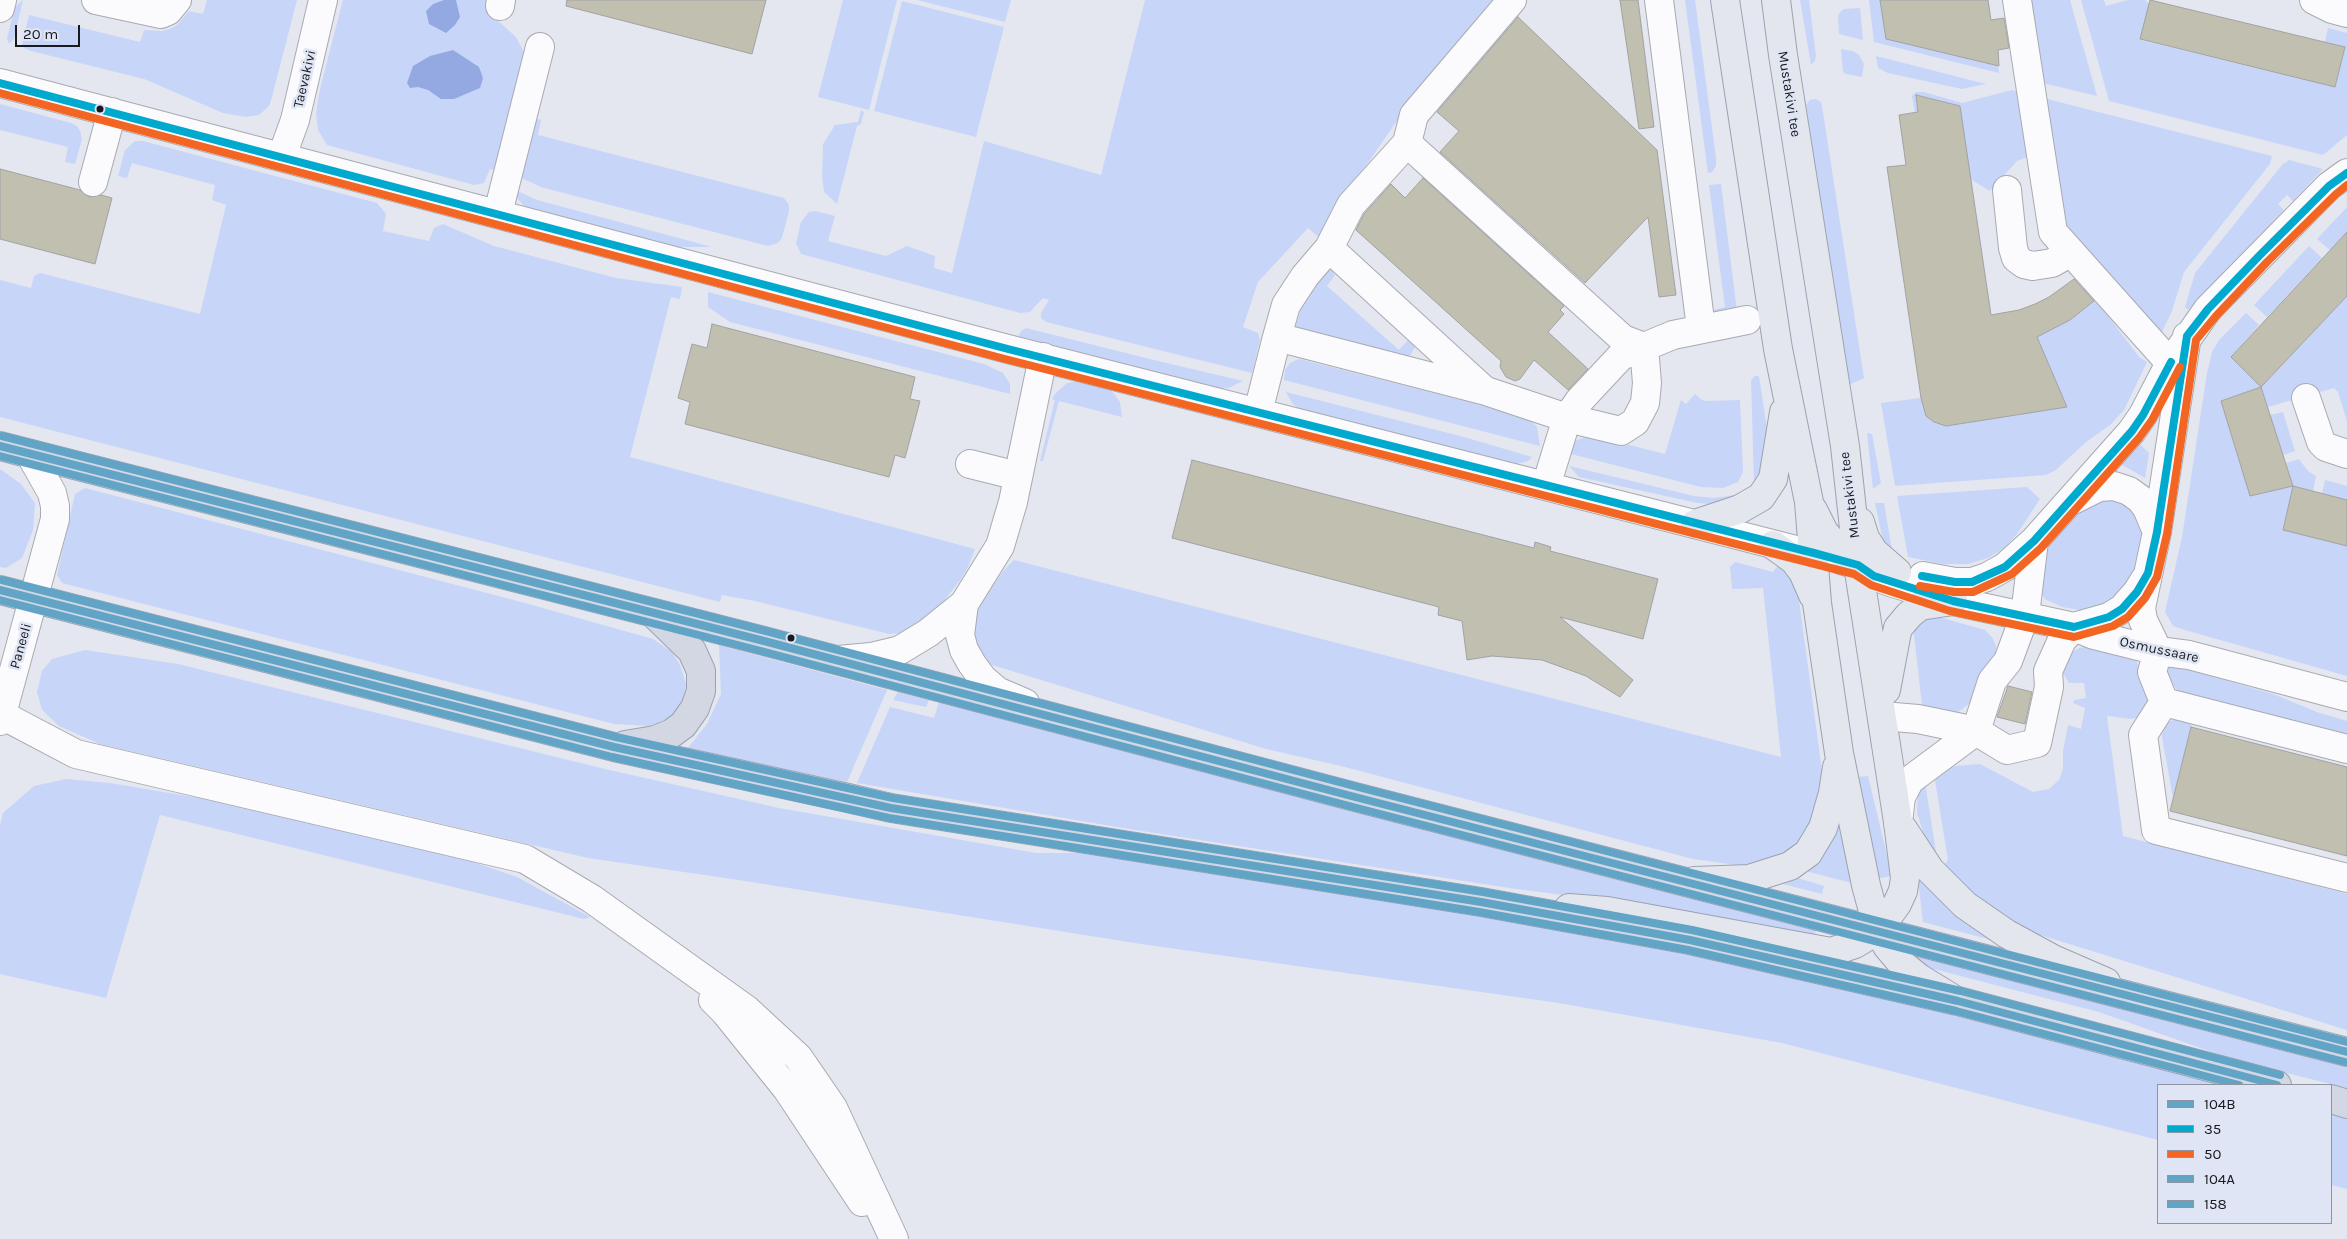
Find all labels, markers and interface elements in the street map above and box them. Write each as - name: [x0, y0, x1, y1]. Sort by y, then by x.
- scale bar: [18, 15, 82, 47]
- text: 20 m: [23, 25, 58, 43]
- street label: Taevakivi: [290, 49, 320, 109]
- street label: Mustakivi tee: [1774, 50, 1804, 138]
- unlabelled marker: [95, 104, 105, 114]
- street label: Mustakivi tee: [1836, 451, 1864, 539]
- street label: Paneeli: [7, 621, 35, 671]
- unlabelled marker: [786, 633, 796, 643]
- street label: Osmussaare: [2118, 633, 2200, 667]
- legend: [2157, 1084, 2332, 1224]
- text: 104B: [2204, 1095, 2236, 1113]
- text: 35: [2204, 1120, 2221, 1138]
- text: 50: [2204, 1145, 2221, 1163]
- text: 104A: [2204, 1170, 2235, 1188]
- text: 158: [2204, 1195, 2227, 1213]

